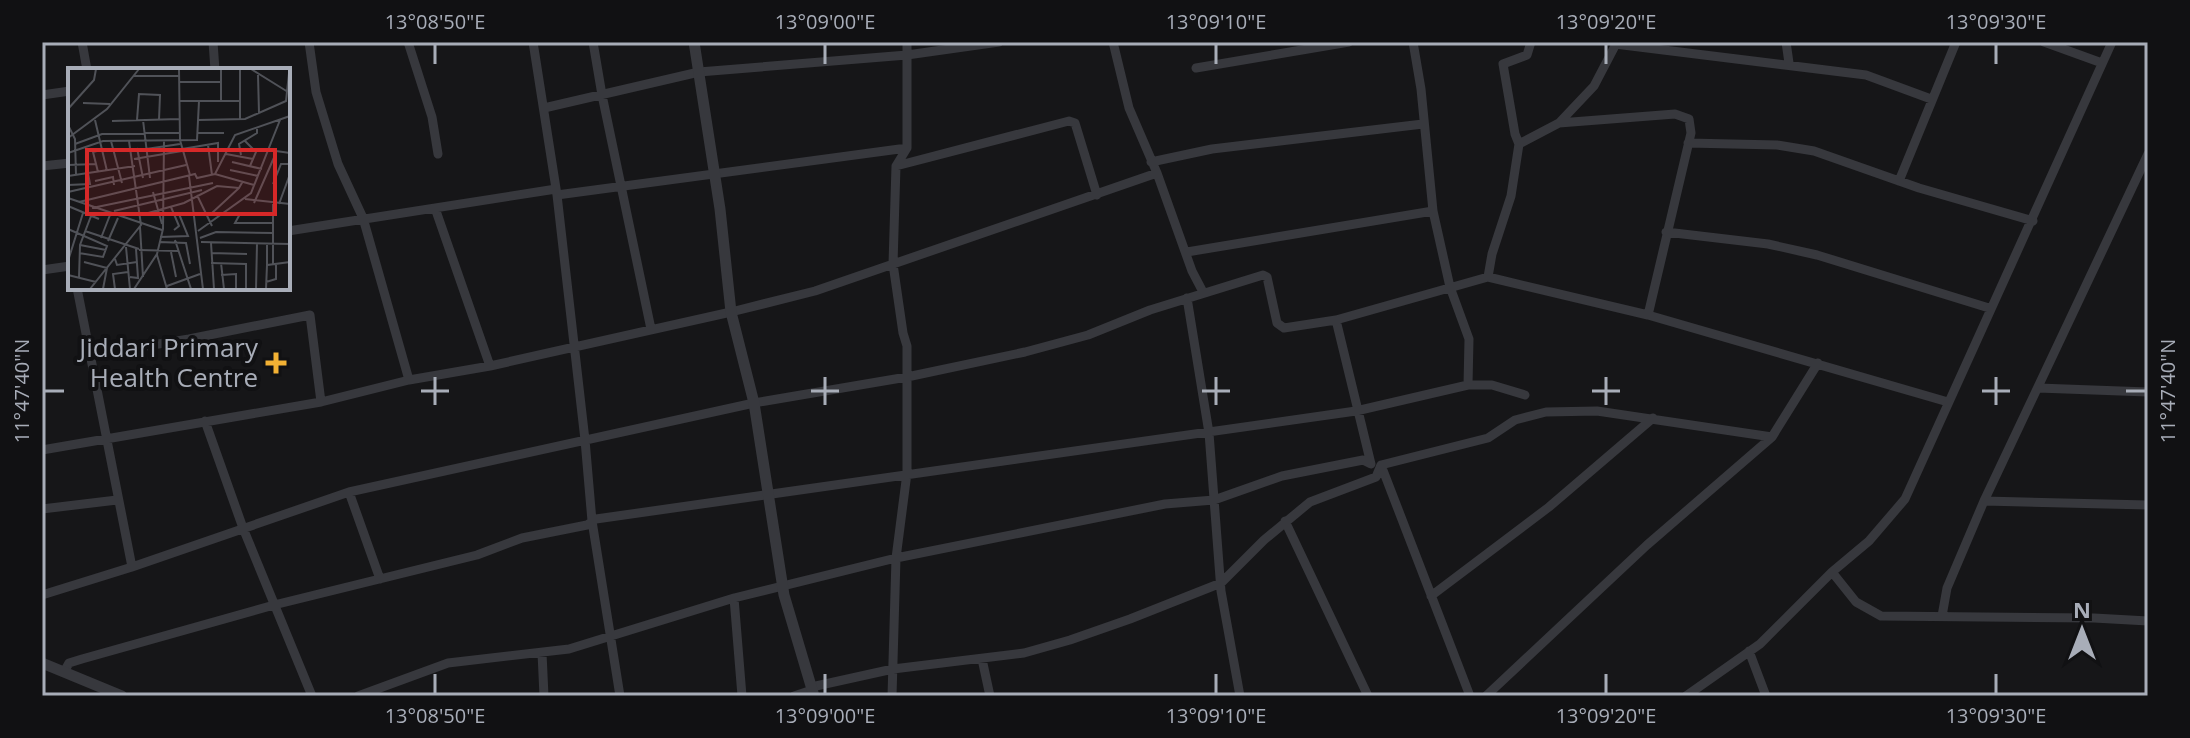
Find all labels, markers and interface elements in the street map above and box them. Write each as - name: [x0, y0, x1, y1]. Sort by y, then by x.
- text: 13°08'50"E: [385, 8, 485, 35]
- text: 13°09'00"E: [775, 8, 875, 35]
- text: 13°09'10"E: [1166, 8, 1266, 35]
- text: 13°09'20"E: [1556, 8, 1656, 35]
- text: 13°09'30"E: [1946, 8, 2046, 35]
- inset map: [68, 68, 290, 290]
- place label: Jiddari Primary Health Centre: [76, 329, 259, 395]
- text: 11°47'40"N: [8, 339, 35, 443]
- text: 11°47'40"N: [2154, 339, 2181, 443]
- marker: Jiddari Primary Health Centre: [265, 352, 287, 374]
- north arrow: [2042, 590, 2122, 670]
- text: N: [2073, 594, 2091, 624]
- text: 13°08'50"E: [385, 702, 485, 729]
- text: 13°09'00"E: [775, 702, 875, 729]
- text: 13°09'10"E: [1166, 702, 1266, 729]
- text: 13°09'20"E: [1556, 702, 1656, 729]
- text: 13°09'30"E: [1946, 702, 2046, 729]

